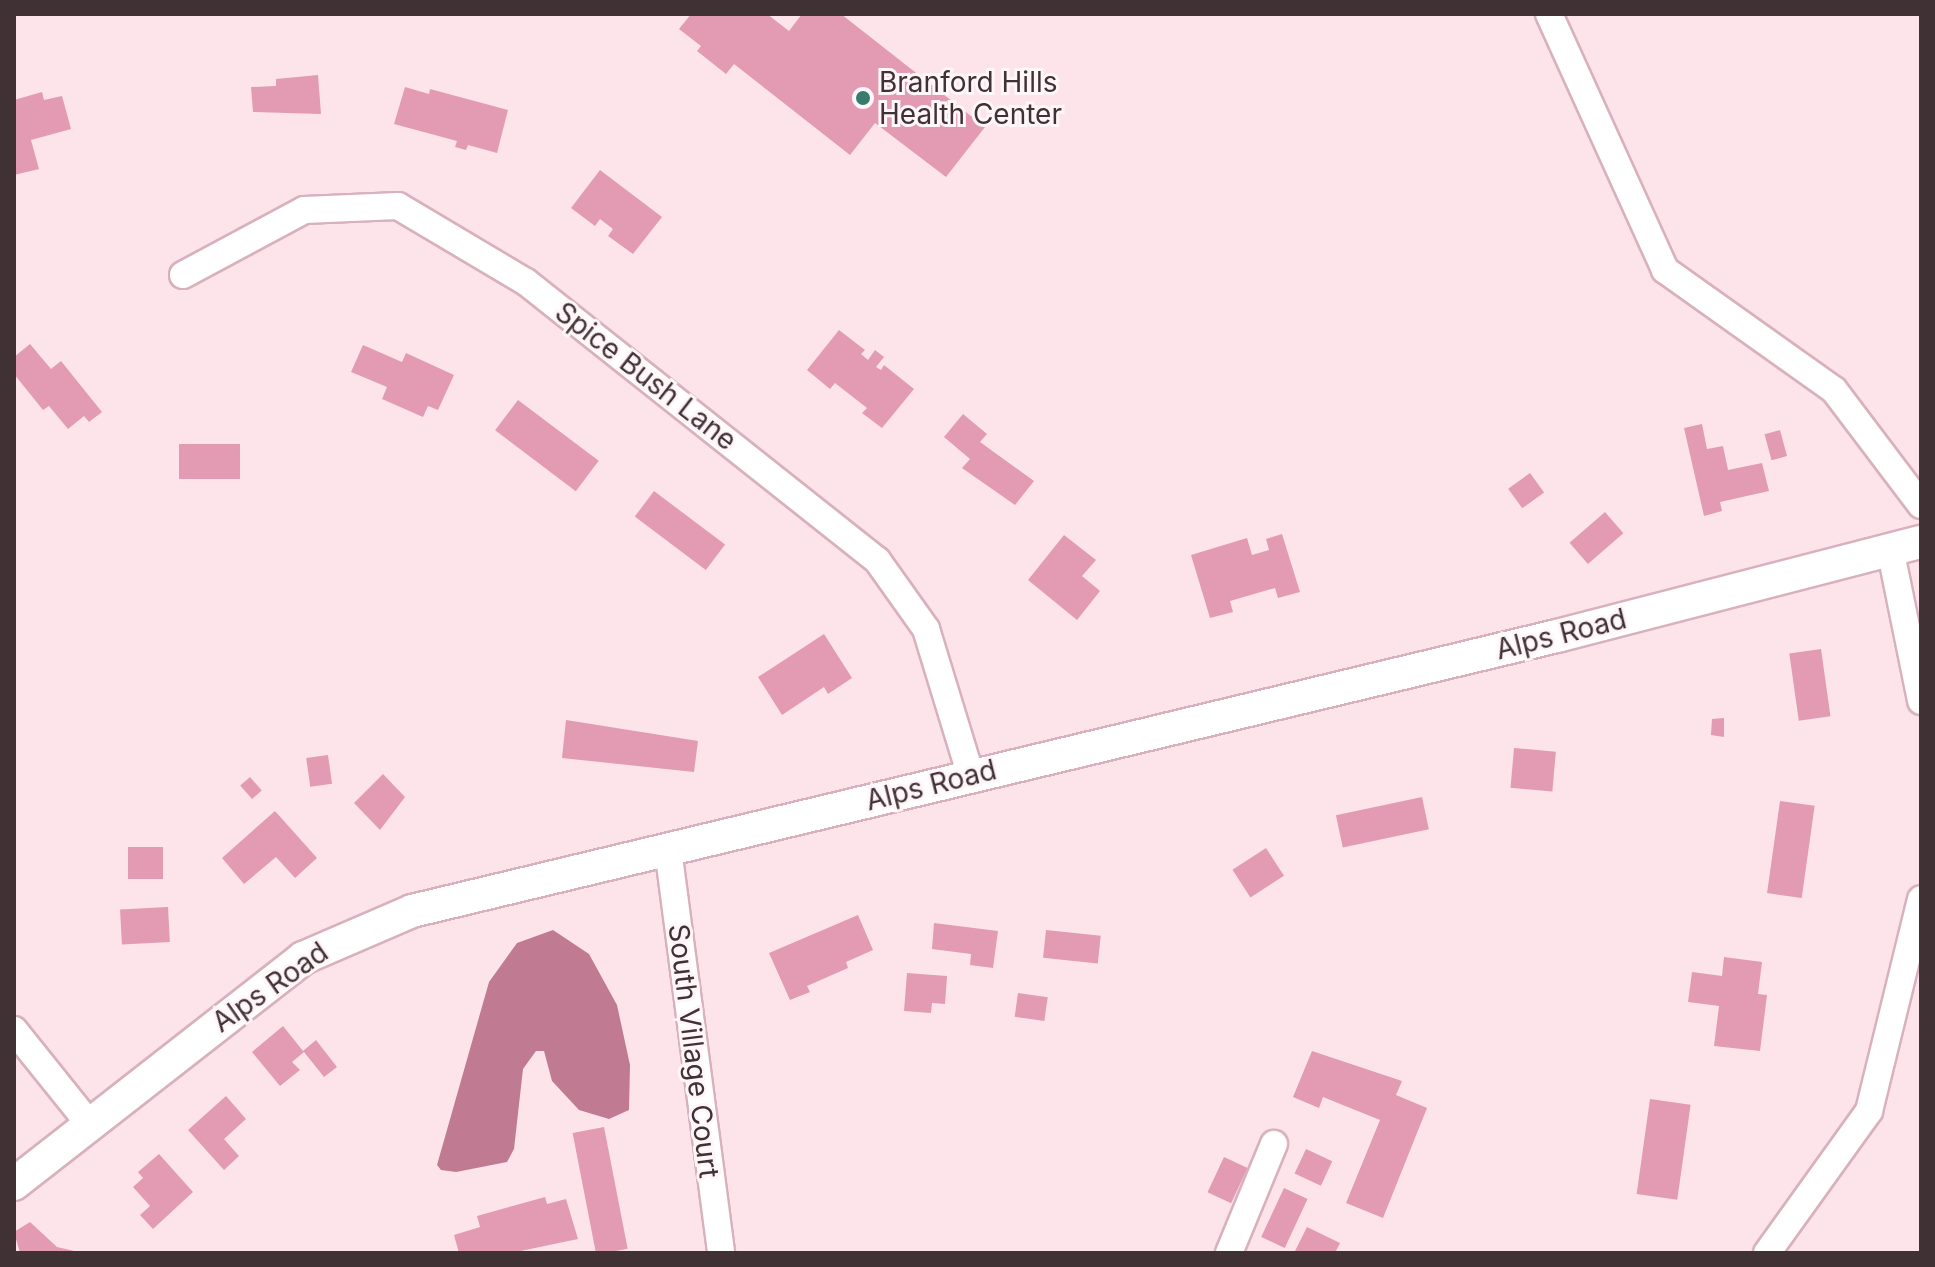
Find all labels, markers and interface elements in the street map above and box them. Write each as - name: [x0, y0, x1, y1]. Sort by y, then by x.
- place label: Branford Hills Health Center: [879, 65, 1062, 131]
- marker: Branford Hills Health Center: [854, 89, 872, 107]
- street label: Spice Bush Lane: [549, 295, 743, 457]
- street label: Alps Road: [1492, 602, 1630, 666]
- street label: Alps Road: [862, 753, 1000, 817]
- street label: South Village Court: [662, 922, 726, 1180]
- street label: Alps Road: [206, 935, 334, 1039]

